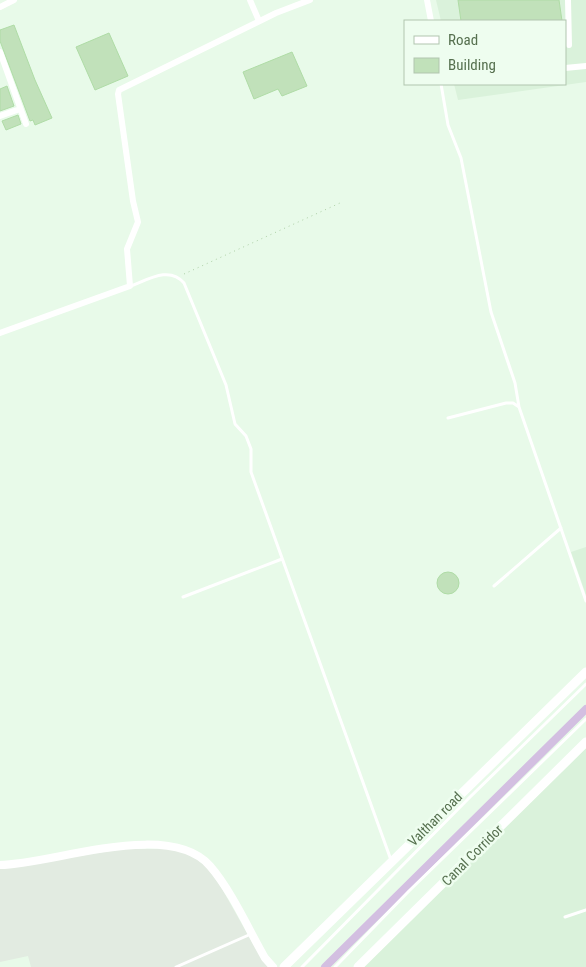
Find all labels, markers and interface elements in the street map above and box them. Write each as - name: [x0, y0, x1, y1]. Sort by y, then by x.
- legend: [404, 20, 566, 85]
- text: Road: [448, 31, 478, 49]
- text: Building: [448, 56, 496, 74]
- street label: Valthan road: [405, 789, 465, 849]
- street label: Canal Corridor: [438, 821, 506, 889]

